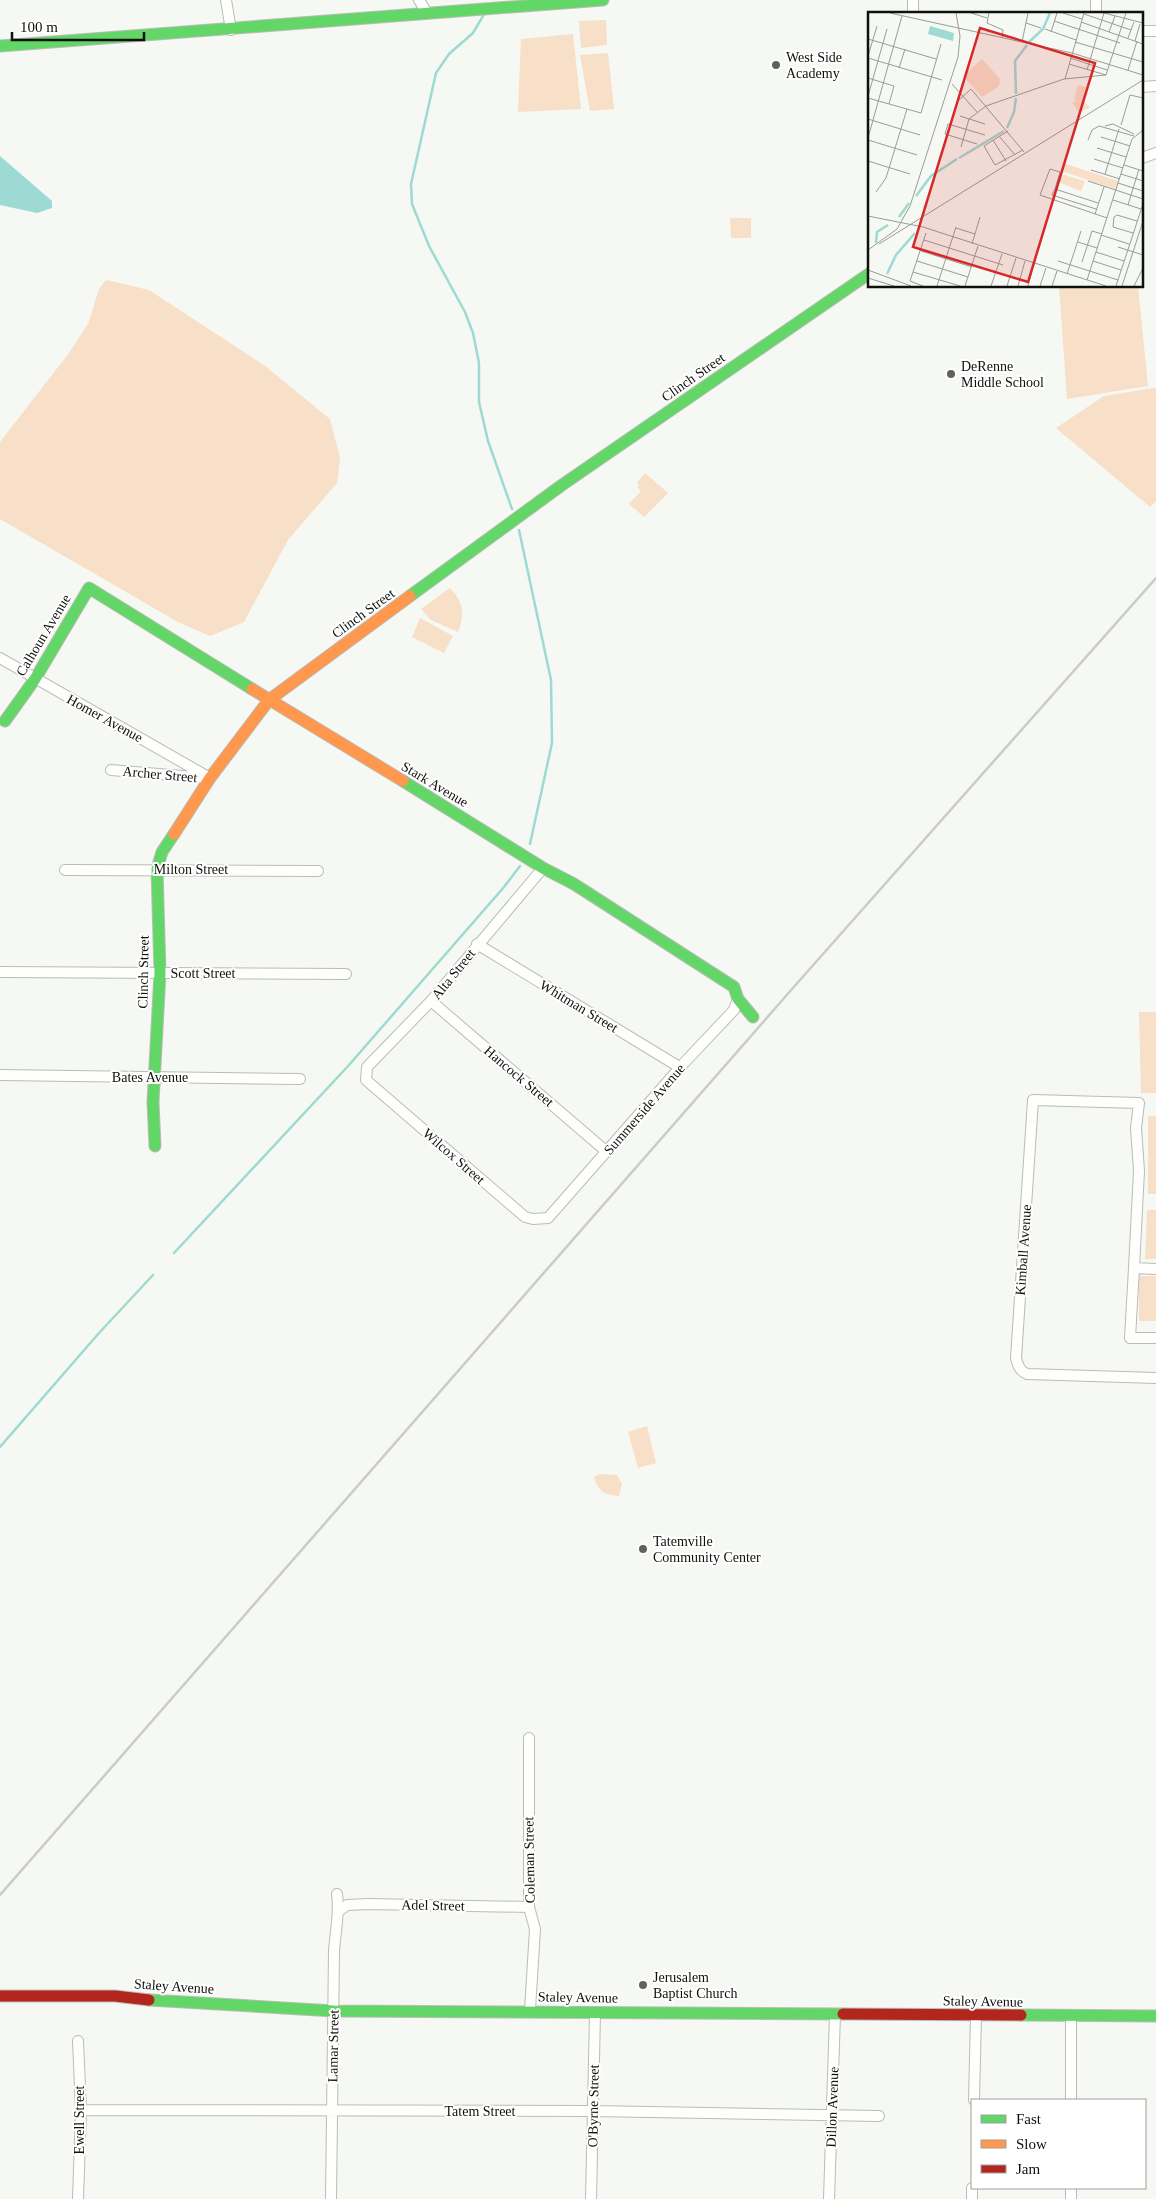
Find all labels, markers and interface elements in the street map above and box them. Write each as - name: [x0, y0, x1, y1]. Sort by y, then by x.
- scale bar: [12, 10, 145, 42]
- inset map: [868, 12, 1144, 288]
- text: 100 m: [20, 19, 58, 35]
- place label: West Side Academy: [786, 50, 842, 81]
- marker: West Side Academy: [770, 59, 782, 71]
- street label: Clinch Street: [659, 350, 728, 405]
- place label: DeRenne Middle School: [961, 359, 1044, 390]
- marker: DeRenne Middle School: [945, 368, 957, 380]
- street label: Clinch Street: [329, 586, 398, 641]
- street label: Calhoun Avenue: [13, 592, 74, 679]
- street label: Homer Avenue: [64, 691, 145, 745]
- street label: Stark Avenue: [399, 759, 471, 810]
- street label: Archer Street: [122, 764, 198, 785]
- street label: Milton Street: [154, 862, 228, 877]
- street label: Clinch Street: [135, 935, 152, 1009]
- street label: Alta Street: [429, 946, 478, 1002]
- street label: Scott Street: [171, 966, 236, 981]
- street label: Whitman Street: [537, 977, 621, 1036]
- street label: Hancock Street: [481, 1043, 556, 1110]
- street label: Summerside Avenue: [601, 1061, 688, 1158]
- street label: Bates Avenue: [112, 1070, 188, 1085]
- street label: Wilcox Street: [420, 1126, 488, 1187]
- street label: Kimball Avenue: [1013, 1204, 1034, 1296]
- place label: Tatemville Community Center: [653, 1534, 761, 1565]
- marker: Tatemville Community Center: [637, 1543, 649, 1555]
- street label: Coleman Street: [521, 1816, 538, 1903]
- street label: Adel Street: [401, 1897, 465, 1914]
- place label: Jerusalem Baptist Church: [653, 1970, 737, 2001]
- street label: Staley Avenue: [133, 1976, 215, 1997]
- marker: Jerusalem Baptist Church: [637, 1979, 649, 1991]
- street label: Staley Avenue: [538, 1989, 618, 2006]
- street label: Staley Avenue: [943, 1993, 1023, 2010]
- street label: Lamar Street: [325, 2009, 342, 2082]
- street label: O'Byrne Street: [585, 2064, 602, 2148]
- street label: Dillon Avenue: [824, 2066, 841, 2148]
- street label: Ewell Street: [72, 2085, 87, 2154]
- legend: [971, 2099, 1146, 2189]
- street label: Tatem Street: [445, 2104, 516, 2119]
- text: Fast: [1016, 2111, 1042, 2127]
- text: Slow: [1016, 2136, 1047, 2152]
- text: Jam: [1016, 2161, 1040, 2177]

